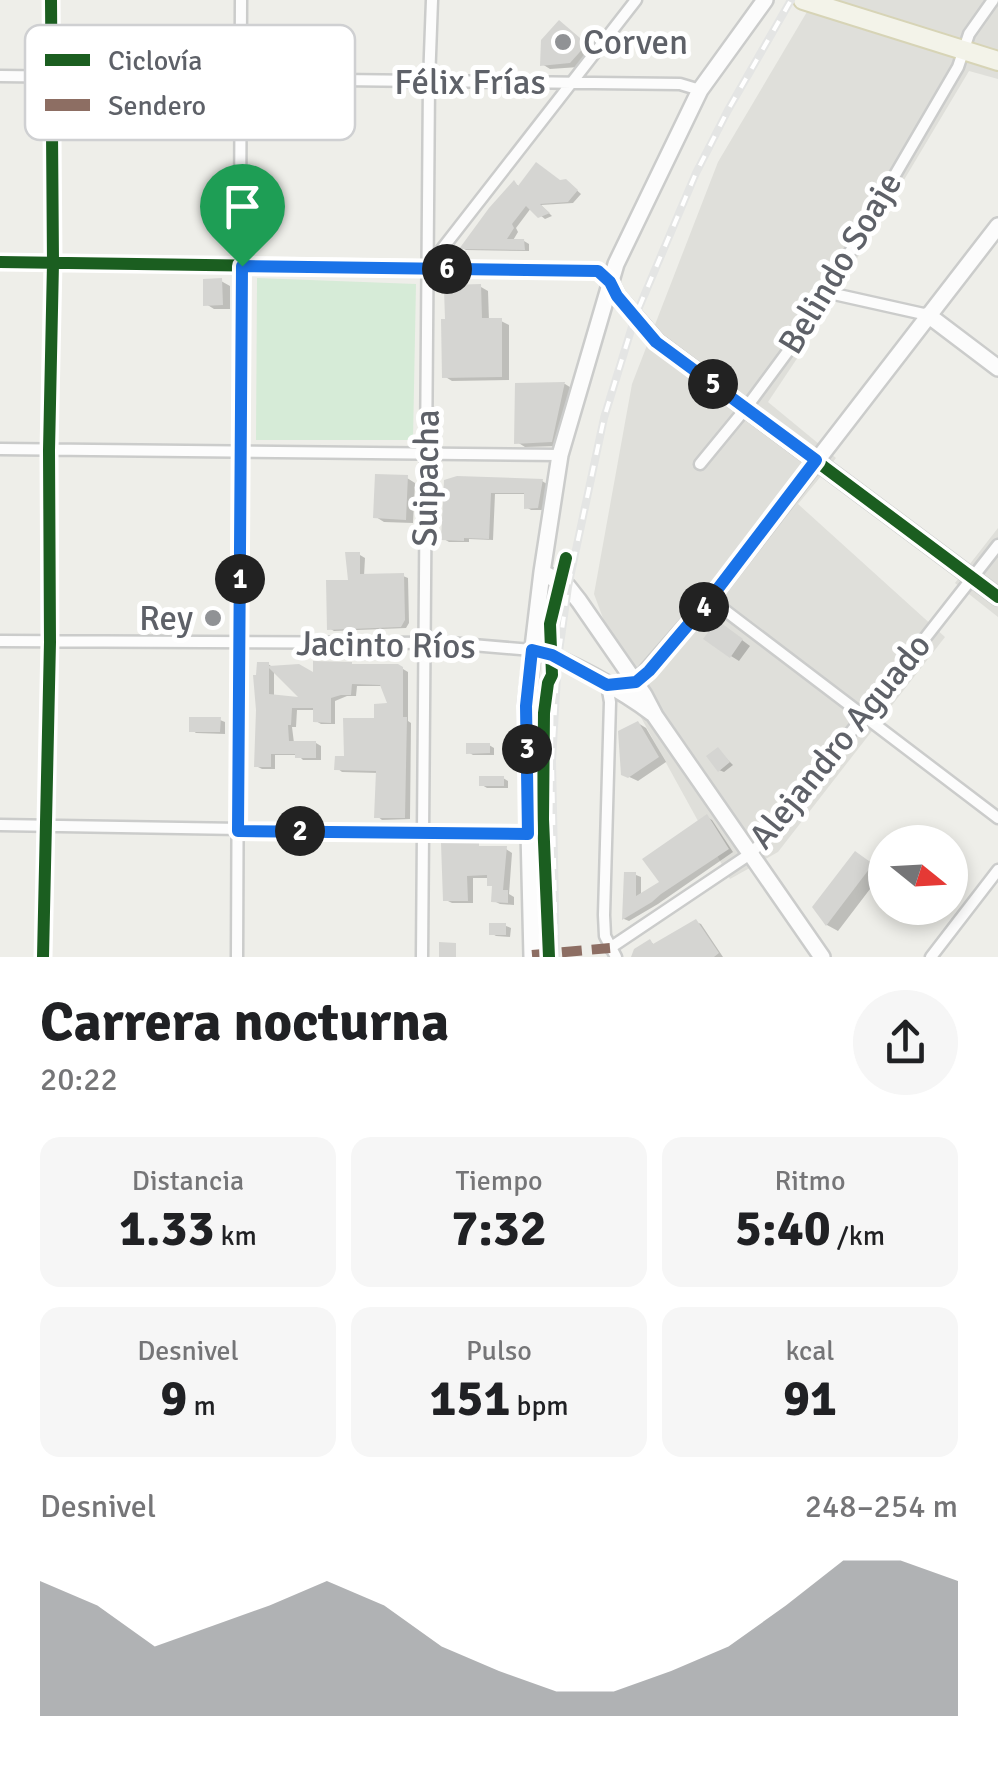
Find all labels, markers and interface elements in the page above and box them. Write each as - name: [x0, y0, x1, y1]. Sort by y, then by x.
- place label: Corven: [583, 21, 688, 64]
- legend: [25, 25, 355, 140]
- marker: Corven: [552, 31, 574, 53]
- text: Ciclovía: [108, 44, 203, 78]
- street label: Félix Frías: [394, 61, 546, 104]
- text: Sendero: [108, 89, 206, 123]
- pin: [200, 164, 285, 267]
- street label: Belindo Soaje: [769, 164, 911, 362]
- icon: arrive: [215, 179, 270, 234]
- pin: 6: [422, 244, 472, 294]
- text: 6: [439, 252, 455, 286]
- pin: 5: [688, 359, 738, 409]
- text: 5: [705, 367, 721, 401]
- street label: Suipacha: [403, 409, 449, 547]
- pin: 1: [215, 554, 265, 604]
- text: 1: [232, 562, 248, 596]
- pin: 4: [679, 582, 729, 632]
- text: 4: [696, 590, 712, 624]
- place label: Rey: [139, 597, 193, 640]
- marker: Rey: [202, 607, 224, 629]
- street label: Jacinto Ríos: [296, 622, 476, 668]
- street label: Alejandro Aguado: [740, 625, 940, 857]
- pin: 3: [502, 724, 552, 774]
- text: 3: [519, 732, 535, 766]
- pin: 2: [275, 806, 325, 856]
- text: 2: [292, 814, 308, 848]
- north arrow: [868, 825, 968, 925]
- map controls: [868, 825, 968, 925]
- text: Carrera nocturna: [40, 988, 449, 1056]
- button: share: [853, 990, 958, 1095]
- text: 20:22: [40, 1060, 118, 1099]
- text: Distancia: [132, 1164, 244, 1198]
- text: Tiempo: [455, 1164, 543, 1198]
- text: Ritmo: [775, 1164, 845, 1198]
- text: 1.33: [119, 1198, 214, 1260]
- text: 7:32: [451, 1198, 547, 1260]
- text: 5:40: [735, 1198, 831, 1260]
- text: km: [214, 1219, 257, 1253]
- text: /km: [831, 1219, 885, 1253]
- text: Desnivel: [137, 1334, 239, 1368]
- text: Pulso: [466, 1334, 532, 1368]
- text: kcal: [785, 1334, 835, 1368]
- text: 9: [160, 1368, 187, 1430]
- text: 151: [429, 1368, 510, 1430]
- text: 91: [783, 1368, 837, 1430]
- text: m: [187, 1389, 216, 1423]
- text: bpm: [510, 1389, 569, 1423]
- text: Desnivel: [40, 1487, 156, 1526]
- text: 248–254 m: [805, 1487, 958, 1526]

